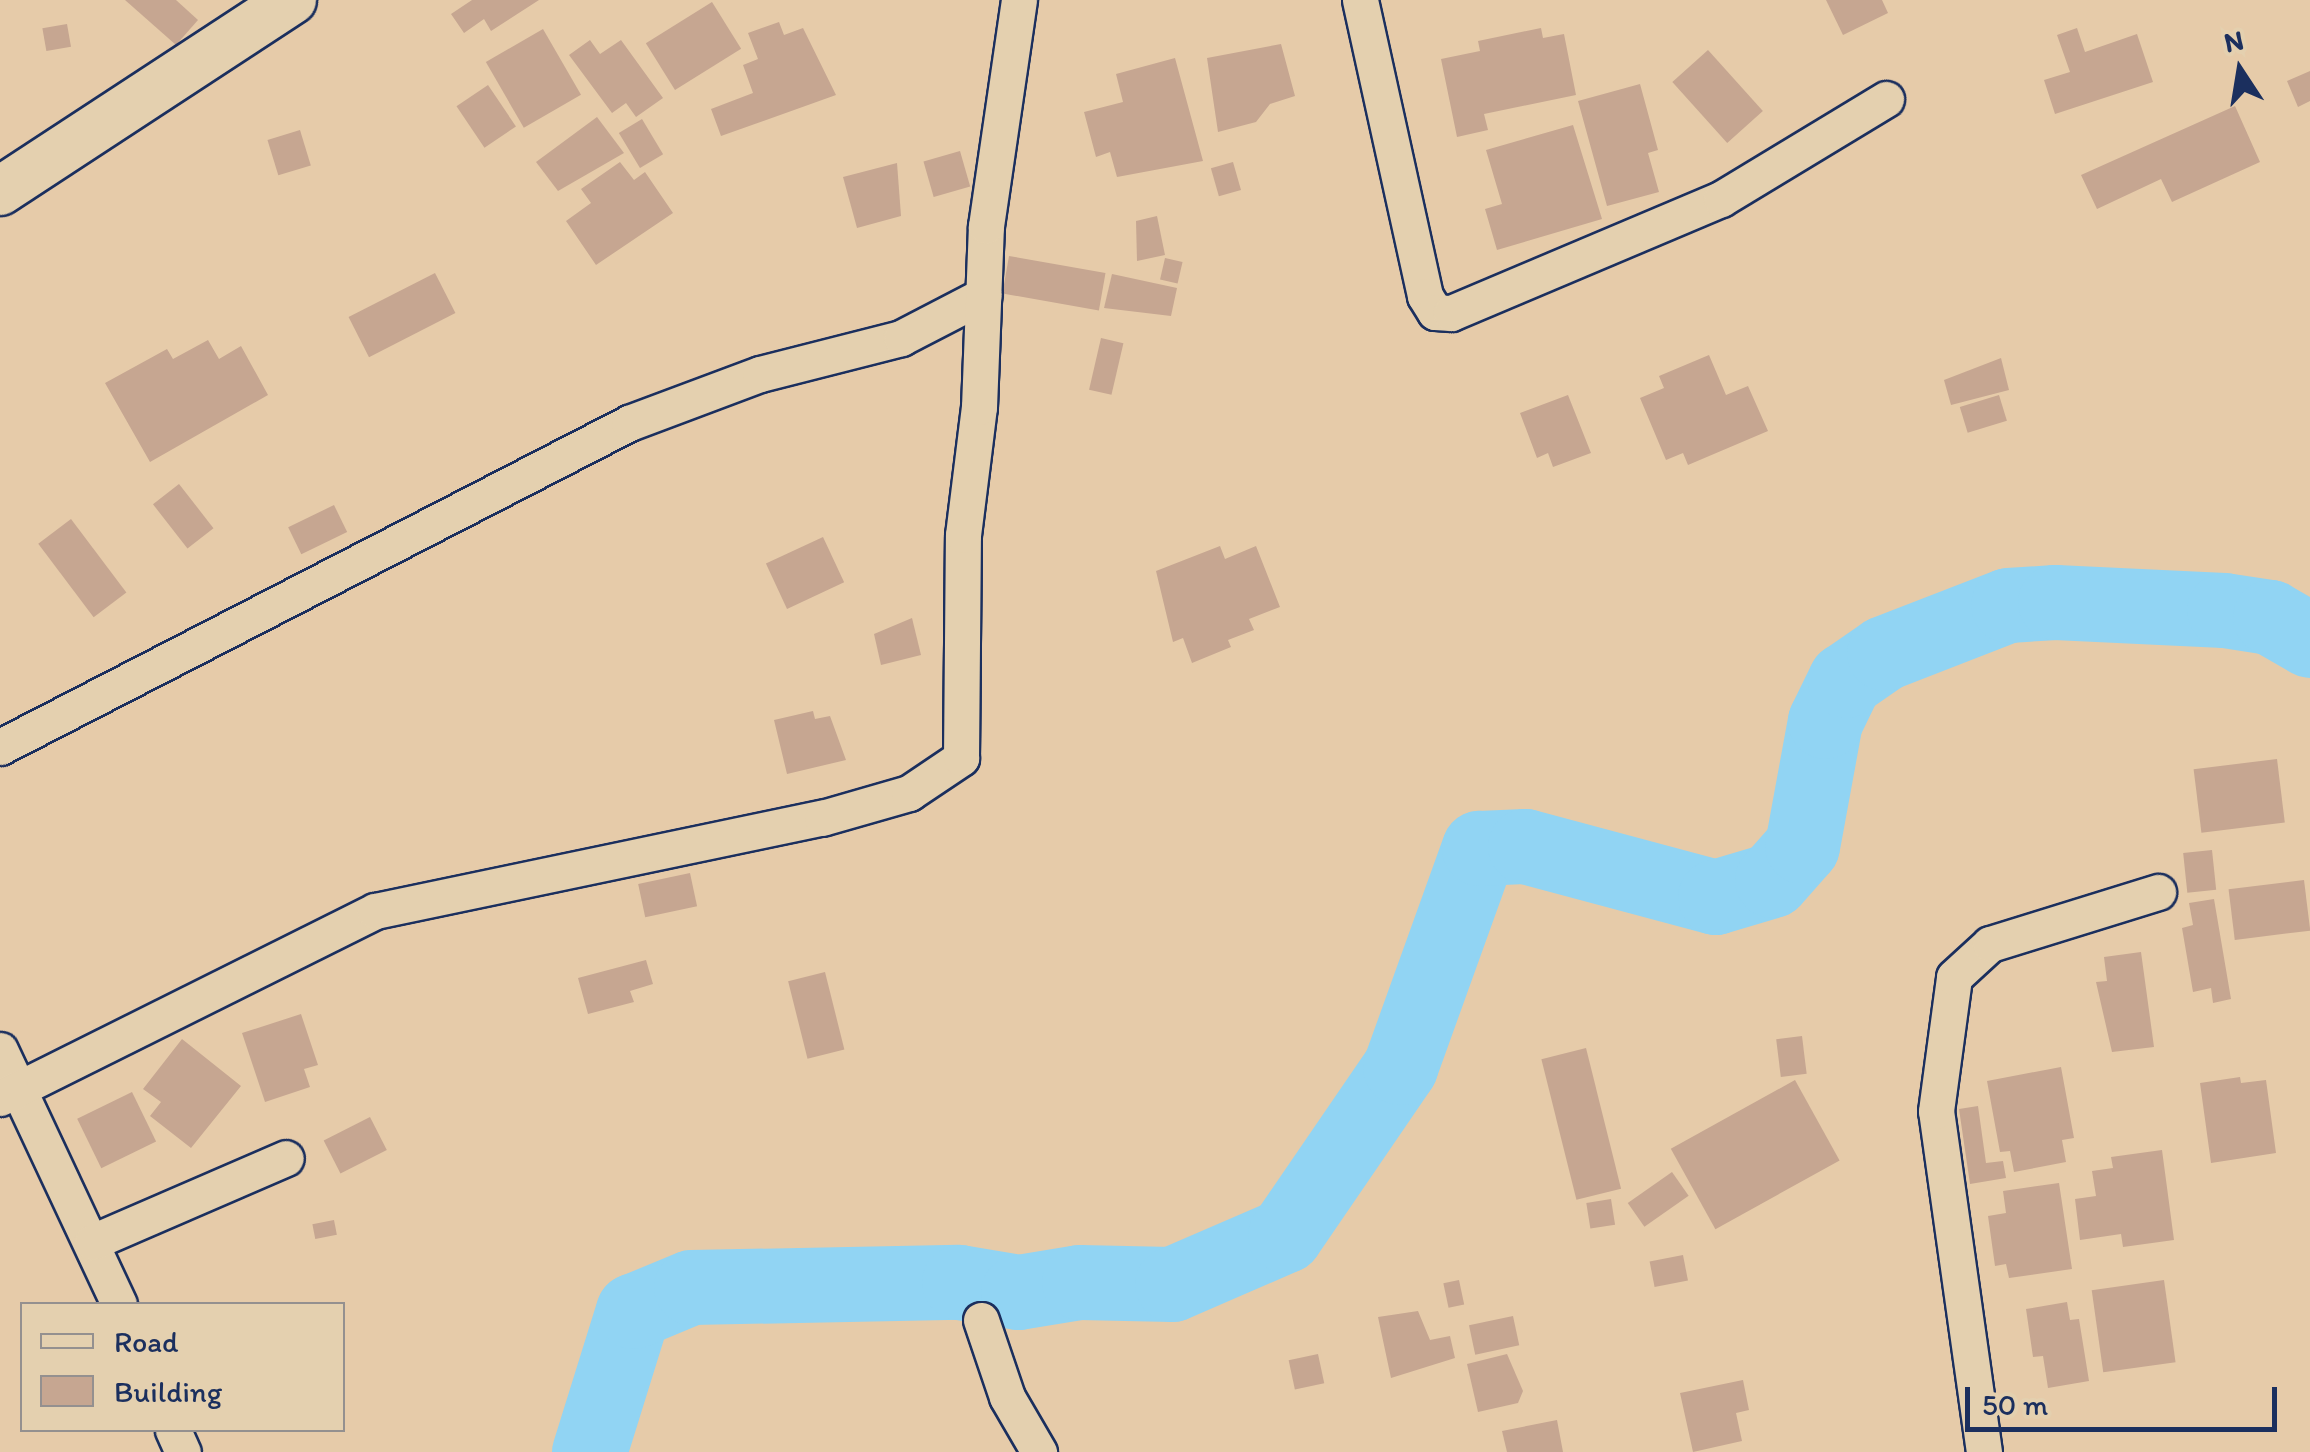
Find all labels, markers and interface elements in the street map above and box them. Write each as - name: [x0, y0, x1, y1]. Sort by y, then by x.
- north arrow: [2190, 20, 2290, 120]
- text: N: [2221, 22, 2247, 59]
- legend: [20, 1302, 345, 1432]
- text: Road: [114, 1323, 179, 1360]
- scale bar: [1970, 1367, 2282, 1429]
- text: Building: [114, 1373, 222, 1410]
- text: 50 m: [1982, 1386, 2048, 1423]

